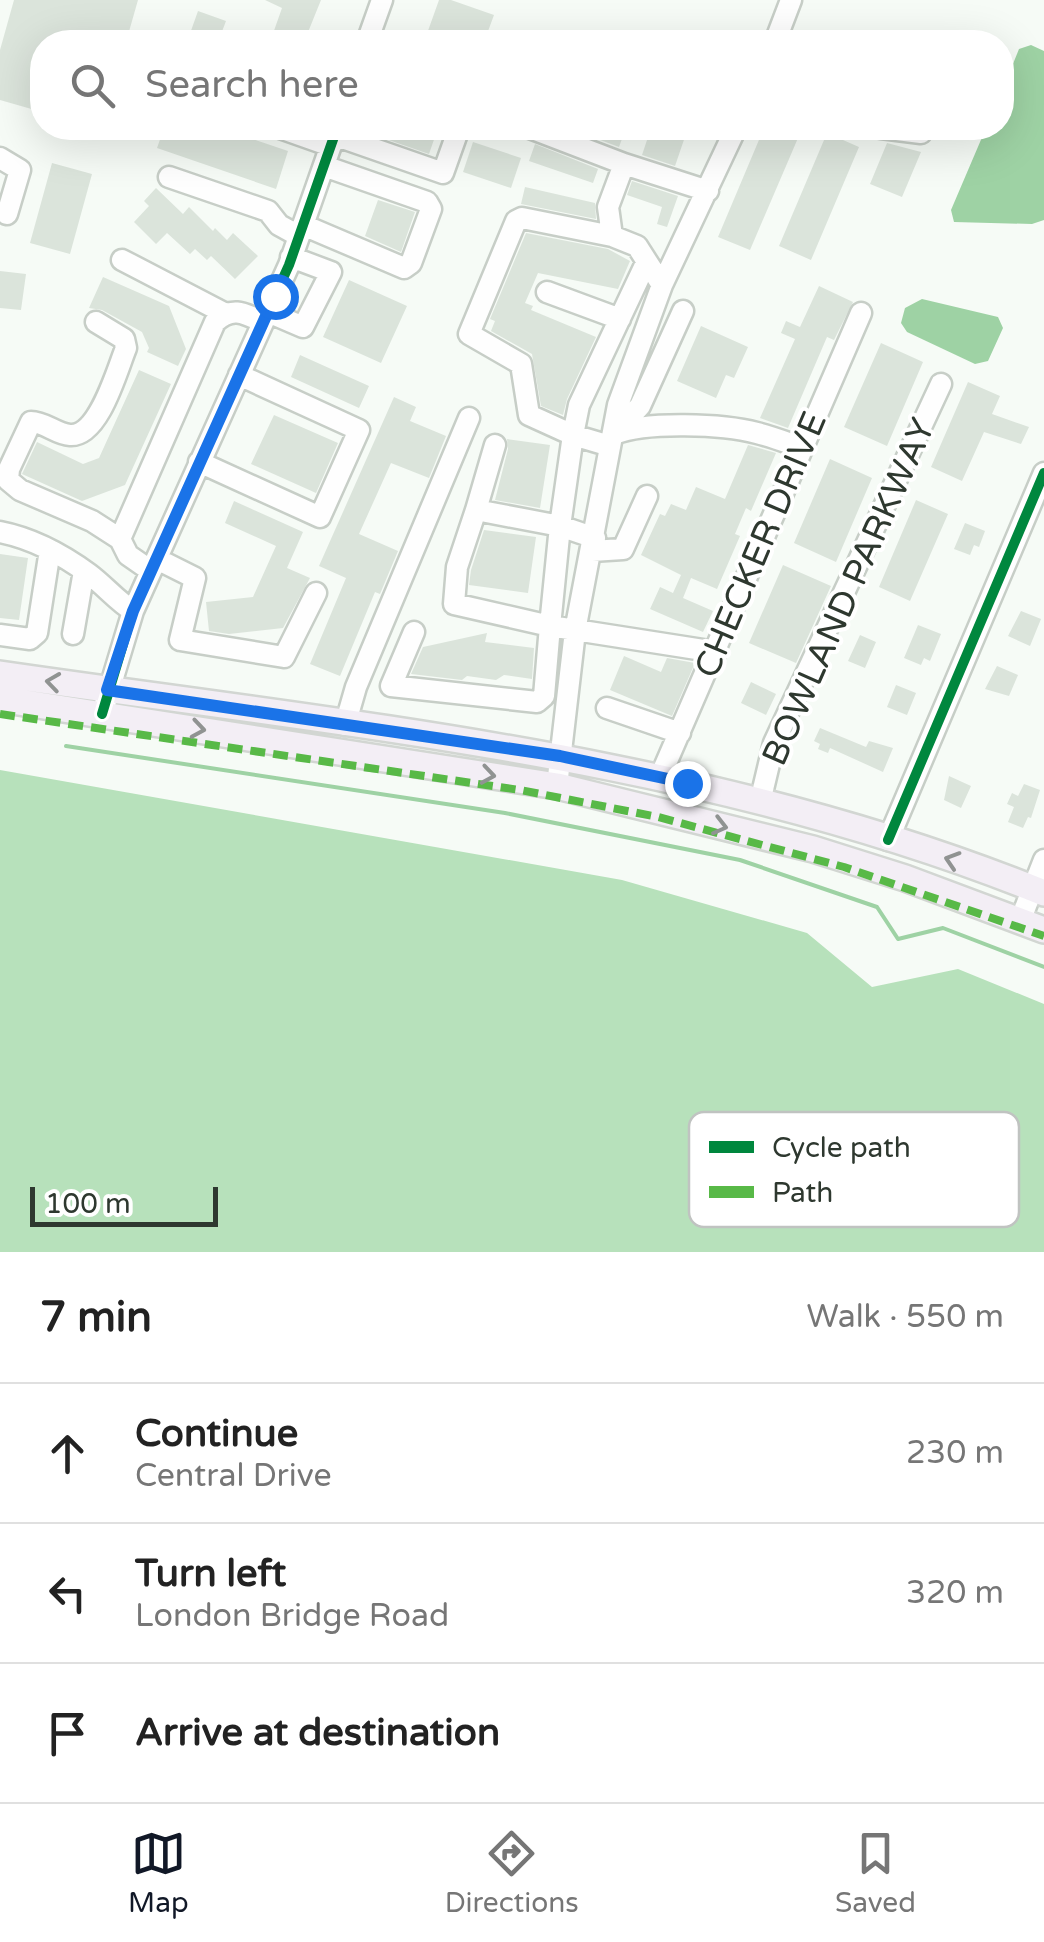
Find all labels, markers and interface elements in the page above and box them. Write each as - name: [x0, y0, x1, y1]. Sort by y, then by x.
- search box: [30, 30, 1014, 140]
- icon: search: [65, 58, 120, 113]
- text: Search here: [145, 62, 359, 108]
- route start: [253, 274, 299, 320]
- street label: CHECKER DRIVE: [686, 406, 836, 684]
- street label: BOWLAND PARKWAY: [753, 412, 945, 772]
- one-way arrow: [45, 673, 62, 694]
- one-way arrow: [190, 718, 207, 739]
- route end: [665, 761, 711, 807]
- one-way arrow: [480, 764, 496, 785]
- one-way arrow: [711, 815, 728, 836]
- one-way arrow: [944, 852, 961, 872]
- legend: [689, 1112, 1019, 1227]
- text: Cycle path: [772, 1131, 911, 1165]
- text: Path: [772, 1176, 833, 1210]
- scale bar: [30, 1182, 218, 1226]
- text: 100 m: [45, 1187, 131, 1221]
- text: 7 min: [40, 1292, 152, 1343]
- text: Walk · 550 m: [807, 1298, 1004, 1336]
- text: Continue: [135, 1411, 298, 1457]
- icon: ahead: [40, 1426, 95, 1481]
- text: 230 m: [906, 1434, 1004, 1472]
- text: Central Drive: [135, 1457, 332, 1495]
- text: Turn left: [135, 1551, 286, 1597]
- icon: left: [40, 1566, 95, 1621]
- text: 320 m: [906, 1574, 1004, 1612]
- text: London Bridge Road: [135, 1597, 449, 1635]
- icon: arrive: [40, 1706, 95, 1761]
- text: Arrive at destination: [135, 1710, 500, 1756]
- tab: Map: [128, 1826, 189, 1920]
- tab: Directions: [445, 1826, 579, 1920]
- tab: Saved: [835, 1826, 916, 1920]

